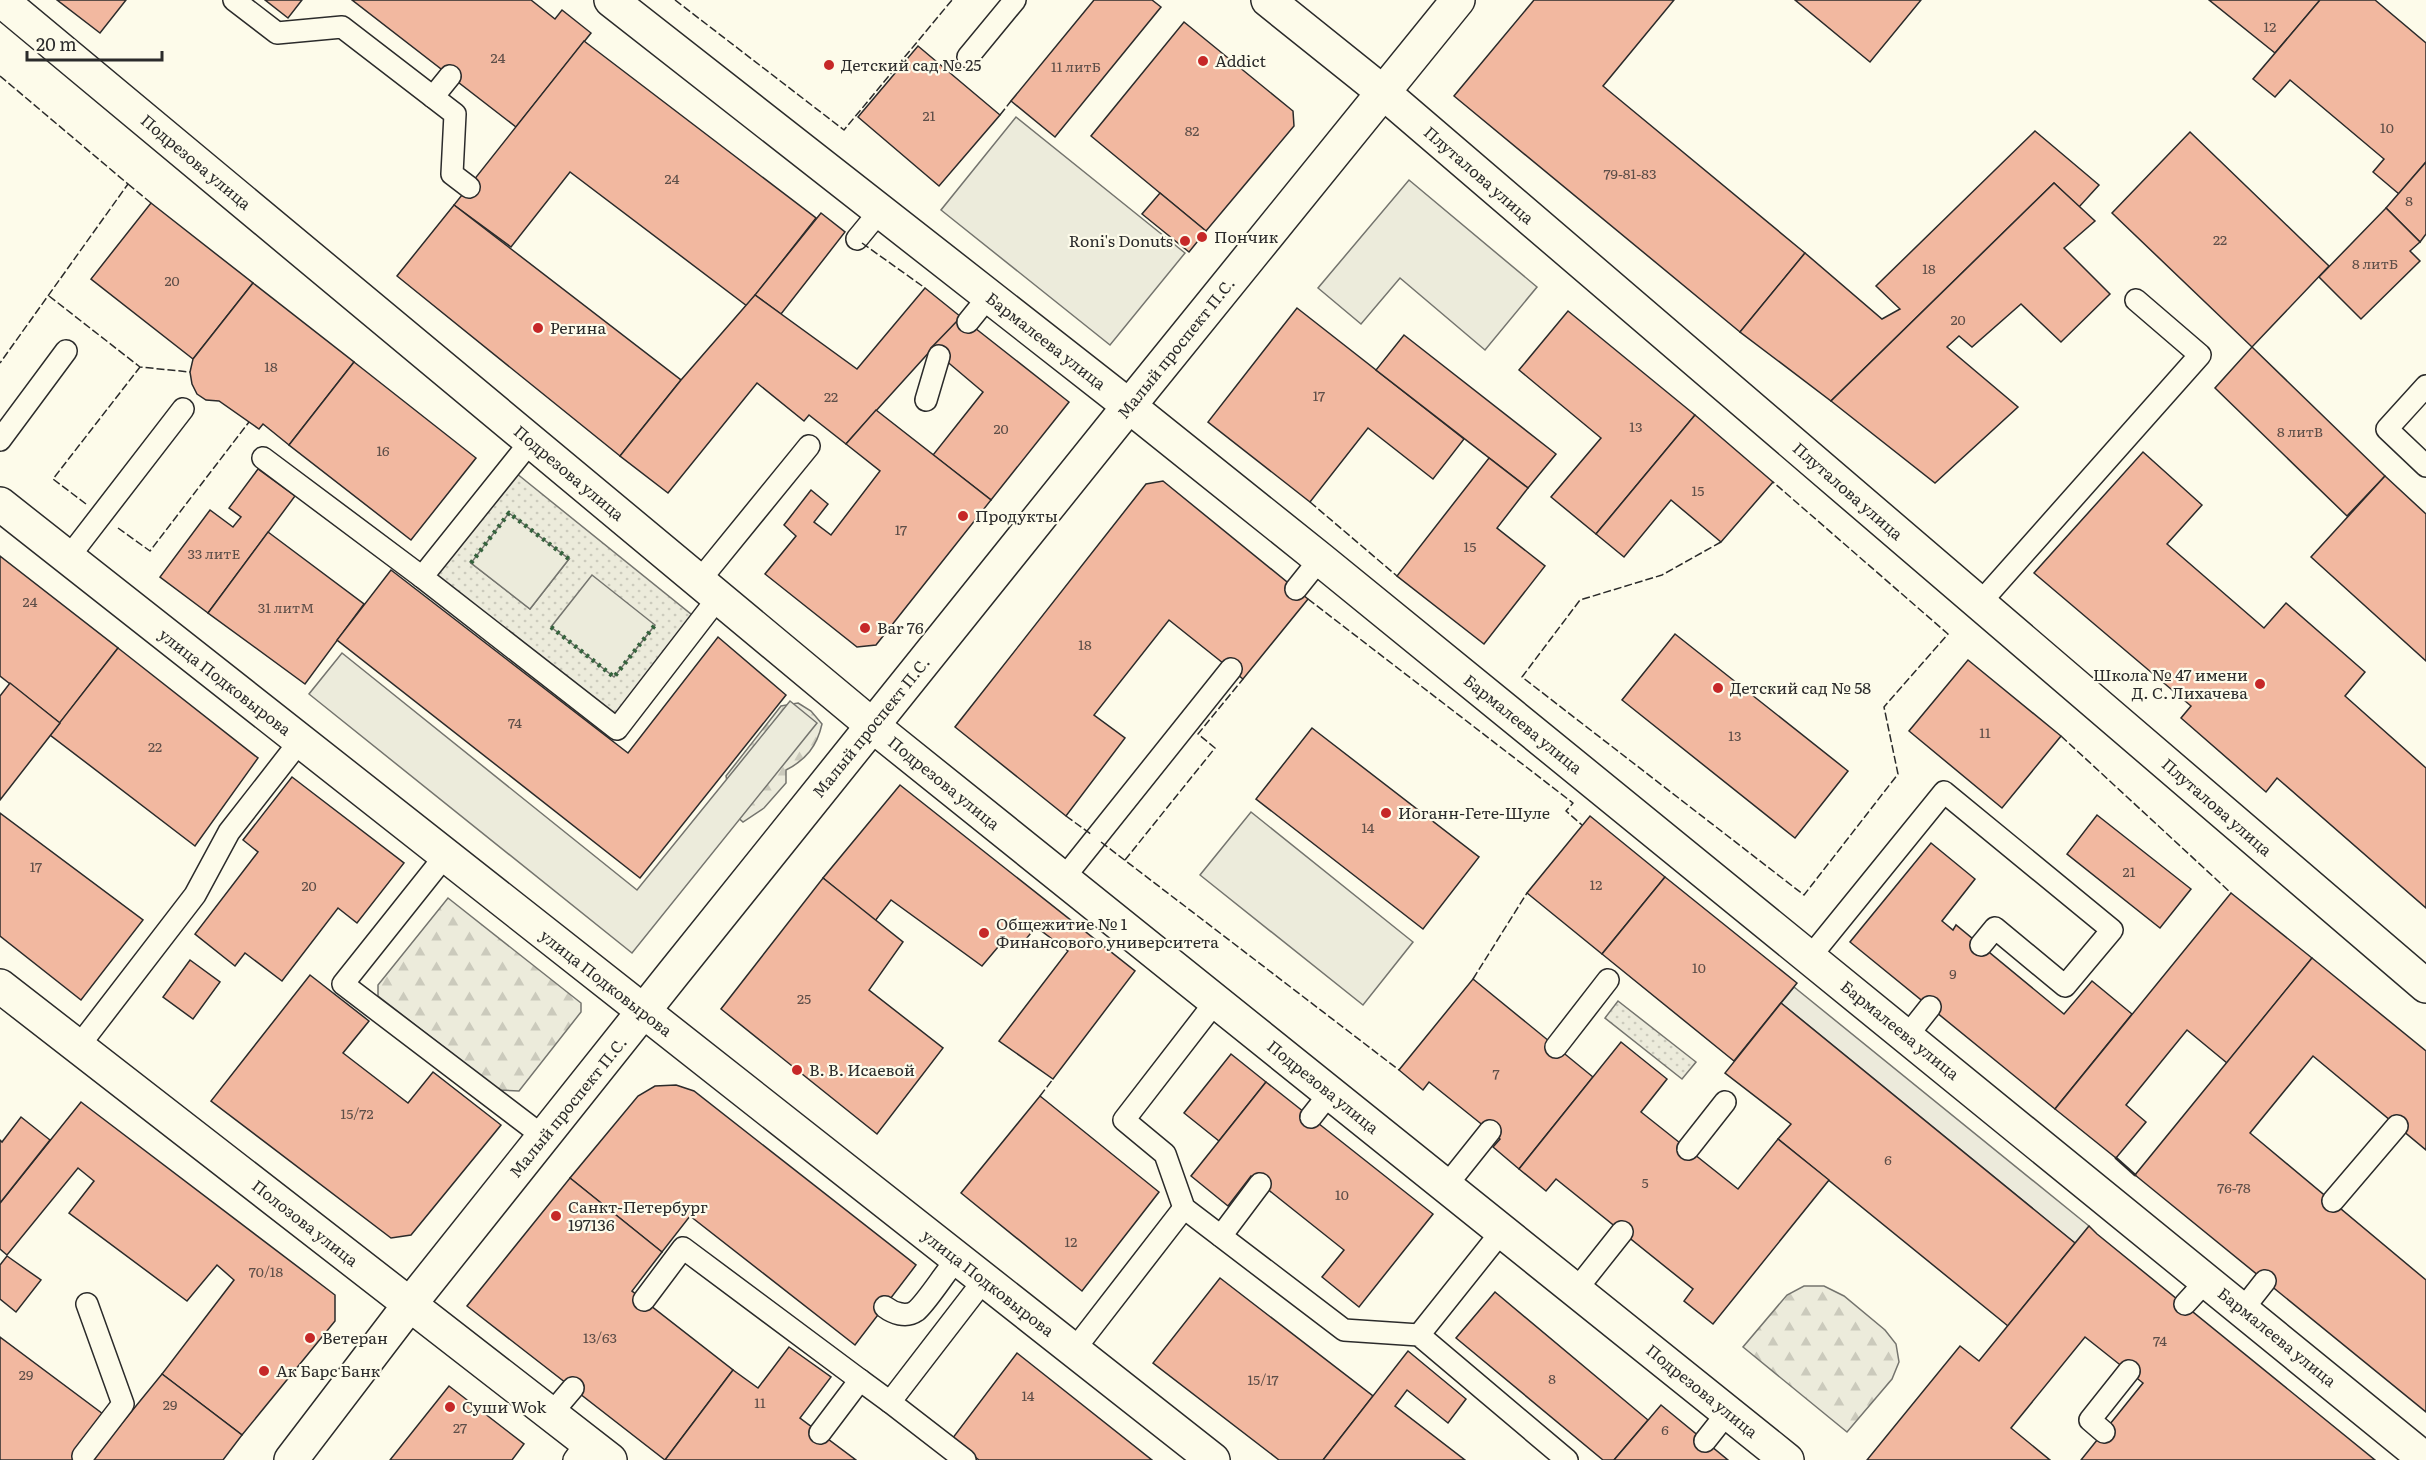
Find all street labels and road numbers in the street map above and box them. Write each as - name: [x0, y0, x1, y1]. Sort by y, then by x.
- street label: Подрезова улица: [136, 108, 257, 215]
- street label: Плуталова улица: [1419, 120, 1540, 229]
- street label: Малый проспект П.С.: [1111, 272, 1240, 423]
- street label: Бармалеева улица: [981, 286, 1112, 395]
- street label: Подрезова улица: [509, 419, 630, 526]
- street label: Плуталова улица: [1788, 436, 1909, 545]
- street label: улица Подковырова: [154, 622, 297, 741]
- street label: Малый проспект П.С.: [806, 651, 935, 802]
- street label: Бармалеева улица: [1459, 668, 1588, 779]
- street label: Подрезова улица: [884, 730, 1006, 835]
- street label: Плуталова улица: [2157, 752, 2278, 861]
- street label: улица Подковырова: [535, 923, 678, 1042]
- street label: Бармалеева улица: [1836, 974, 1965, 1085]
- street label: Малый проспект П.С.: [503, 1031, 632, 1182]
- street label: Подрезова улица: [1263, 1034, 1385, 1139]
- street label: Полозова улица: [247, 1173, 364, 1272]
- street label: улица Подковырова: [917, 1223, 1060, 1342]
- street label: Бармалеева улица: [2213, 1281, 2342, 1392]
- street label: Подрезова улица: [1642, 1338, 1764, 1443]

